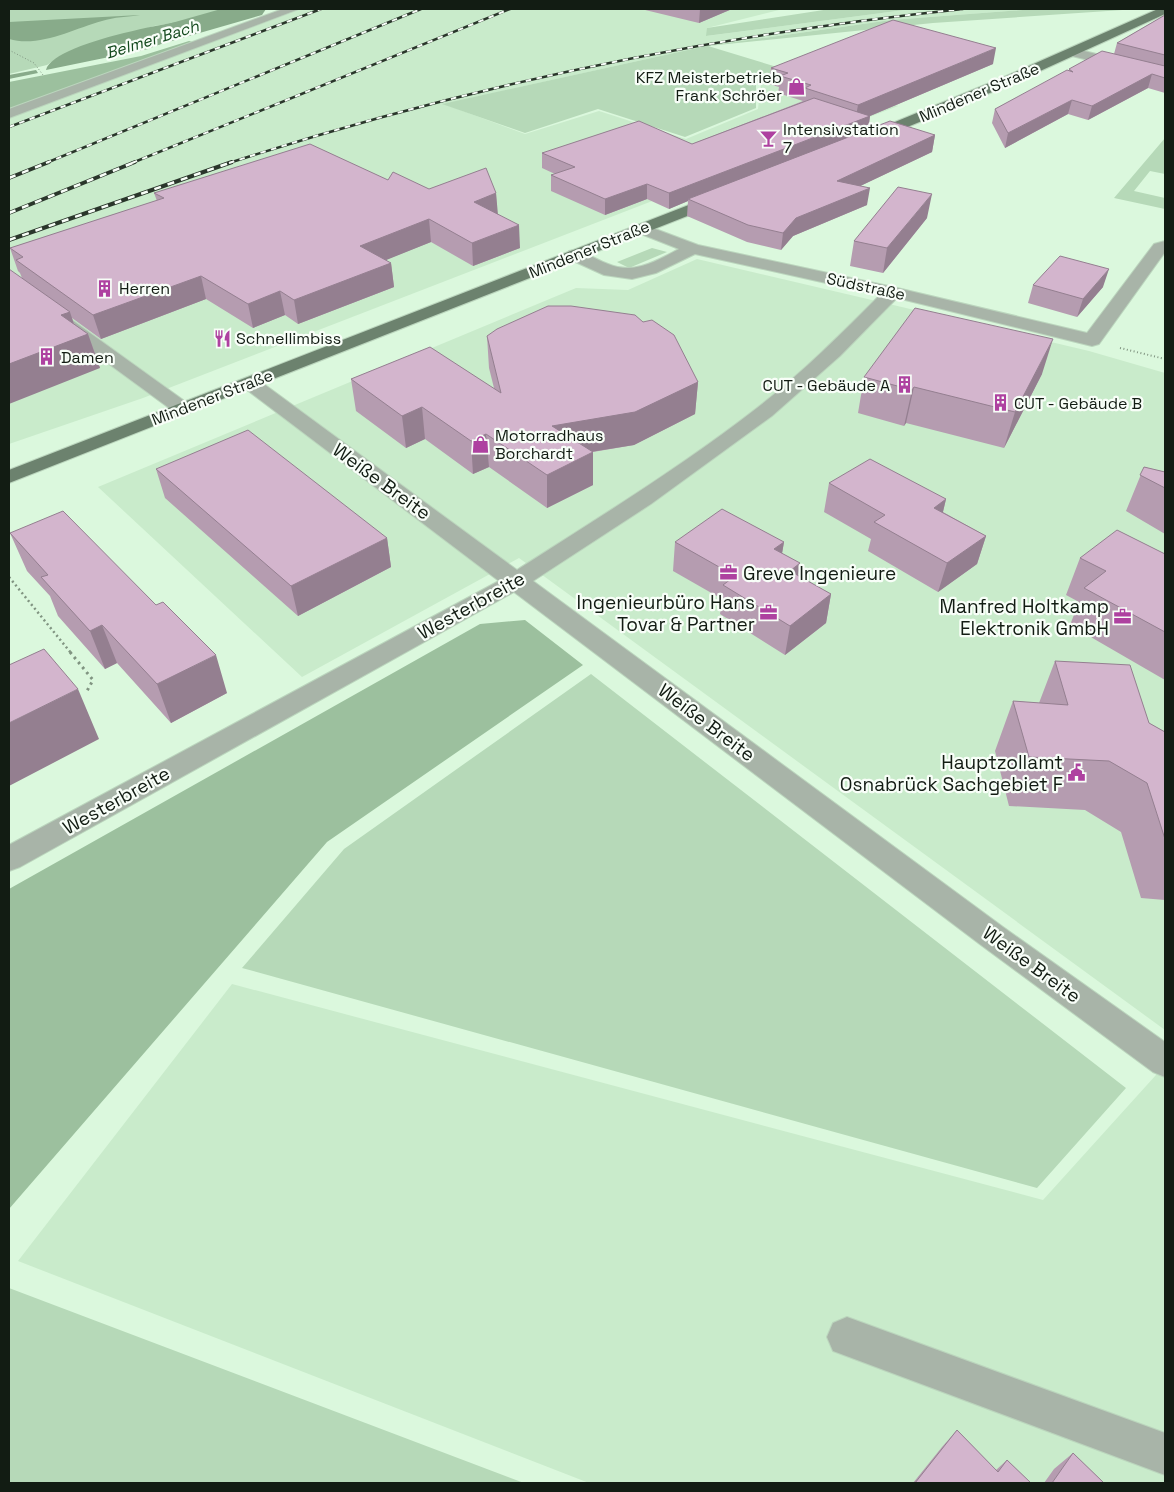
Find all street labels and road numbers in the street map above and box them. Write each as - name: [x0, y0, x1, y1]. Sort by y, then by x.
- street label: Mindener Straße: [916, 58, 1042, 127]
- street label: Mindener Straße: [526, 216, 653, 283]
- street label: Südstraße: [825, 268, 907, 305]
- street label: Mindener Straße: [148, 365, 276, 430]
- street label: Weiße Breite: [328, 437, 436, 525]
- street label: Westerbreite: [413, 566, 529, 645]
- street label: Weiße Breite: [653, 678, 760, 767]
- street label: Westerbreite: [58, 761, 174, 840]
- street label: Weiße Breite: [978, 920, 1086, 1008]

